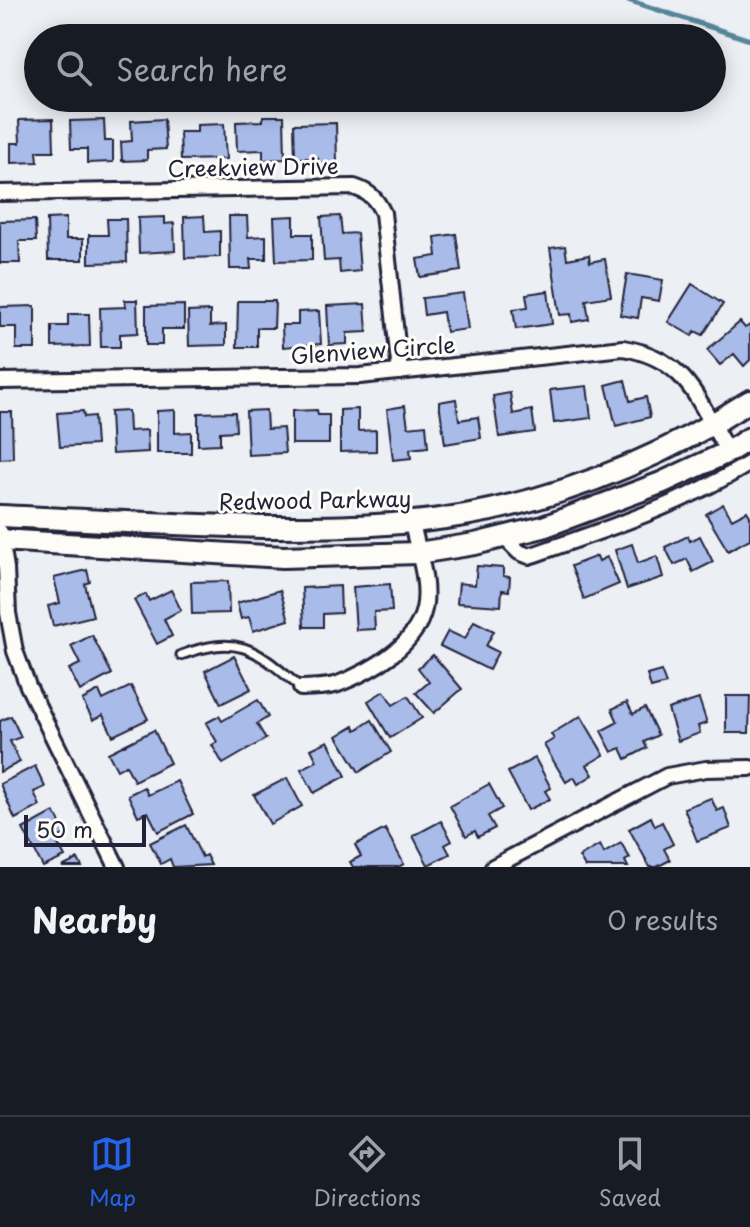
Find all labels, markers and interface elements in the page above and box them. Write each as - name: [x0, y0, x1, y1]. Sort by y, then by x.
- search box: [24, 24, 726, 112]
- icon: search: [52, 46, 96, 90]
- text: Search here: [116, 46, 288, 91]
- street label: Creekview Drive: [167, 148, 339, 184]
- street label: Glenview Circle: [289, 327, 457, 371]
- street label: Redwood Parkway: [218, 481, 412, 517]
- scale bar: [24, 811, 146, 847]
- text: 50 m: [36, 812, 93, 845]
- text: Nearby: [32, 893, 157, 945]
- text: 0 results: [607, 900, 718, 939]
- tab: Map: [89, 1132, 136, 1213]
- tab: Directions: [314, 1132, 421, 1213]
- tab: Saved: [599, 1132, 661, 1213]

